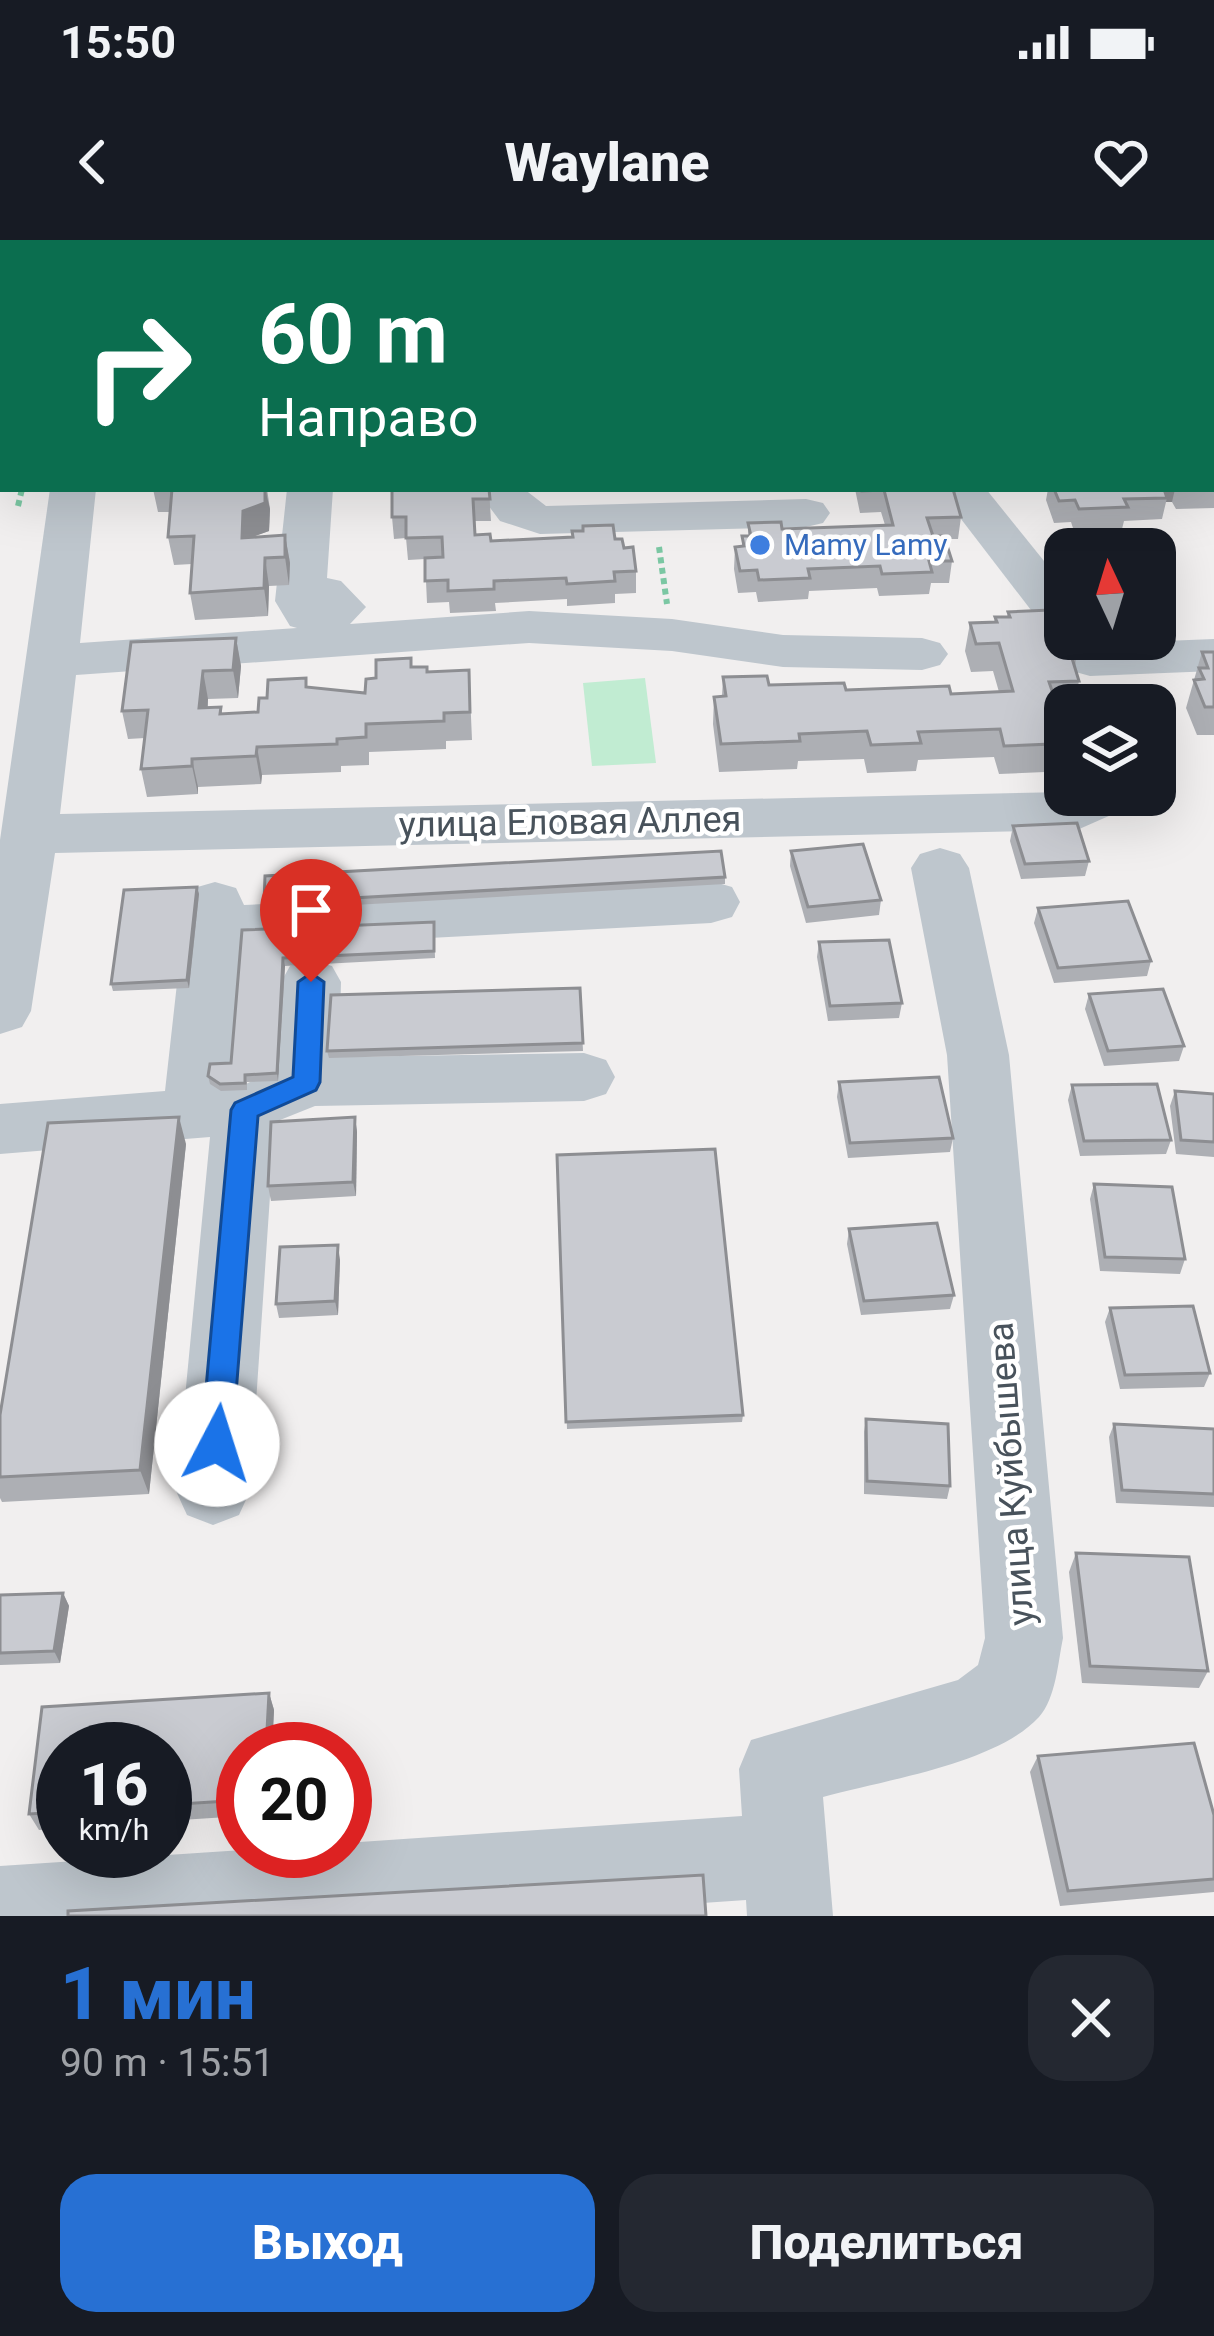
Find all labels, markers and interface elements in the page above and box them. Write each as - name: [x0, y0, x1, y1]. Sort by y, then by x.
- text: 15:50: [60, 16, 176, 69]
- icon: back: [60, 129, 126, 195]
- icon: heart: [1088, 129, 1154, 195]
- text: Waylane: [504, 131, 710, 194]
- text: 60 m: [258, 285, 448, 384]
- icon: right: [60, 288, 216, 444]
- text: Направо: [258, 386, 478, 449]
- place label: Mamy Lamy: [784, 527, 947, 562]
- north arrow: [1044, 528, 1176, 660]
- map controls: [1044, 528, 1176, 816]
- marker: Mamy Lamy: [747, 532, 773, 558]
- button: layers: [1044, 684, 1176, 816]
- street label: улица Еловая Аллея: [398, 798, 742, 846]
- pin: [260, 859, 362, 982]
- icon: arrive: [278, 877, 344, 943]
- street label: улица Куйбышева: [979, 1321, 1043, 1627]
- position arrow: [154, 1381, 280, 1507]
- speed limit sign: 20: [216, 1722, 372, 1878]
- text: 16: [80, 1749, 148, 1820]
- text: km/h: [79, 1812, 149, 1847]
- text: 1 мин: [60, 1952, 256, 2037]
- button: close: [1028, 1955, 1154, 2081]
- text: 90 m · 15:51: [60, 2040, 274, 2086]
- button: Выход: [60, 2174, 595, 2312]
- button: Поделиться: [619, 2174, 1154, 2312]

